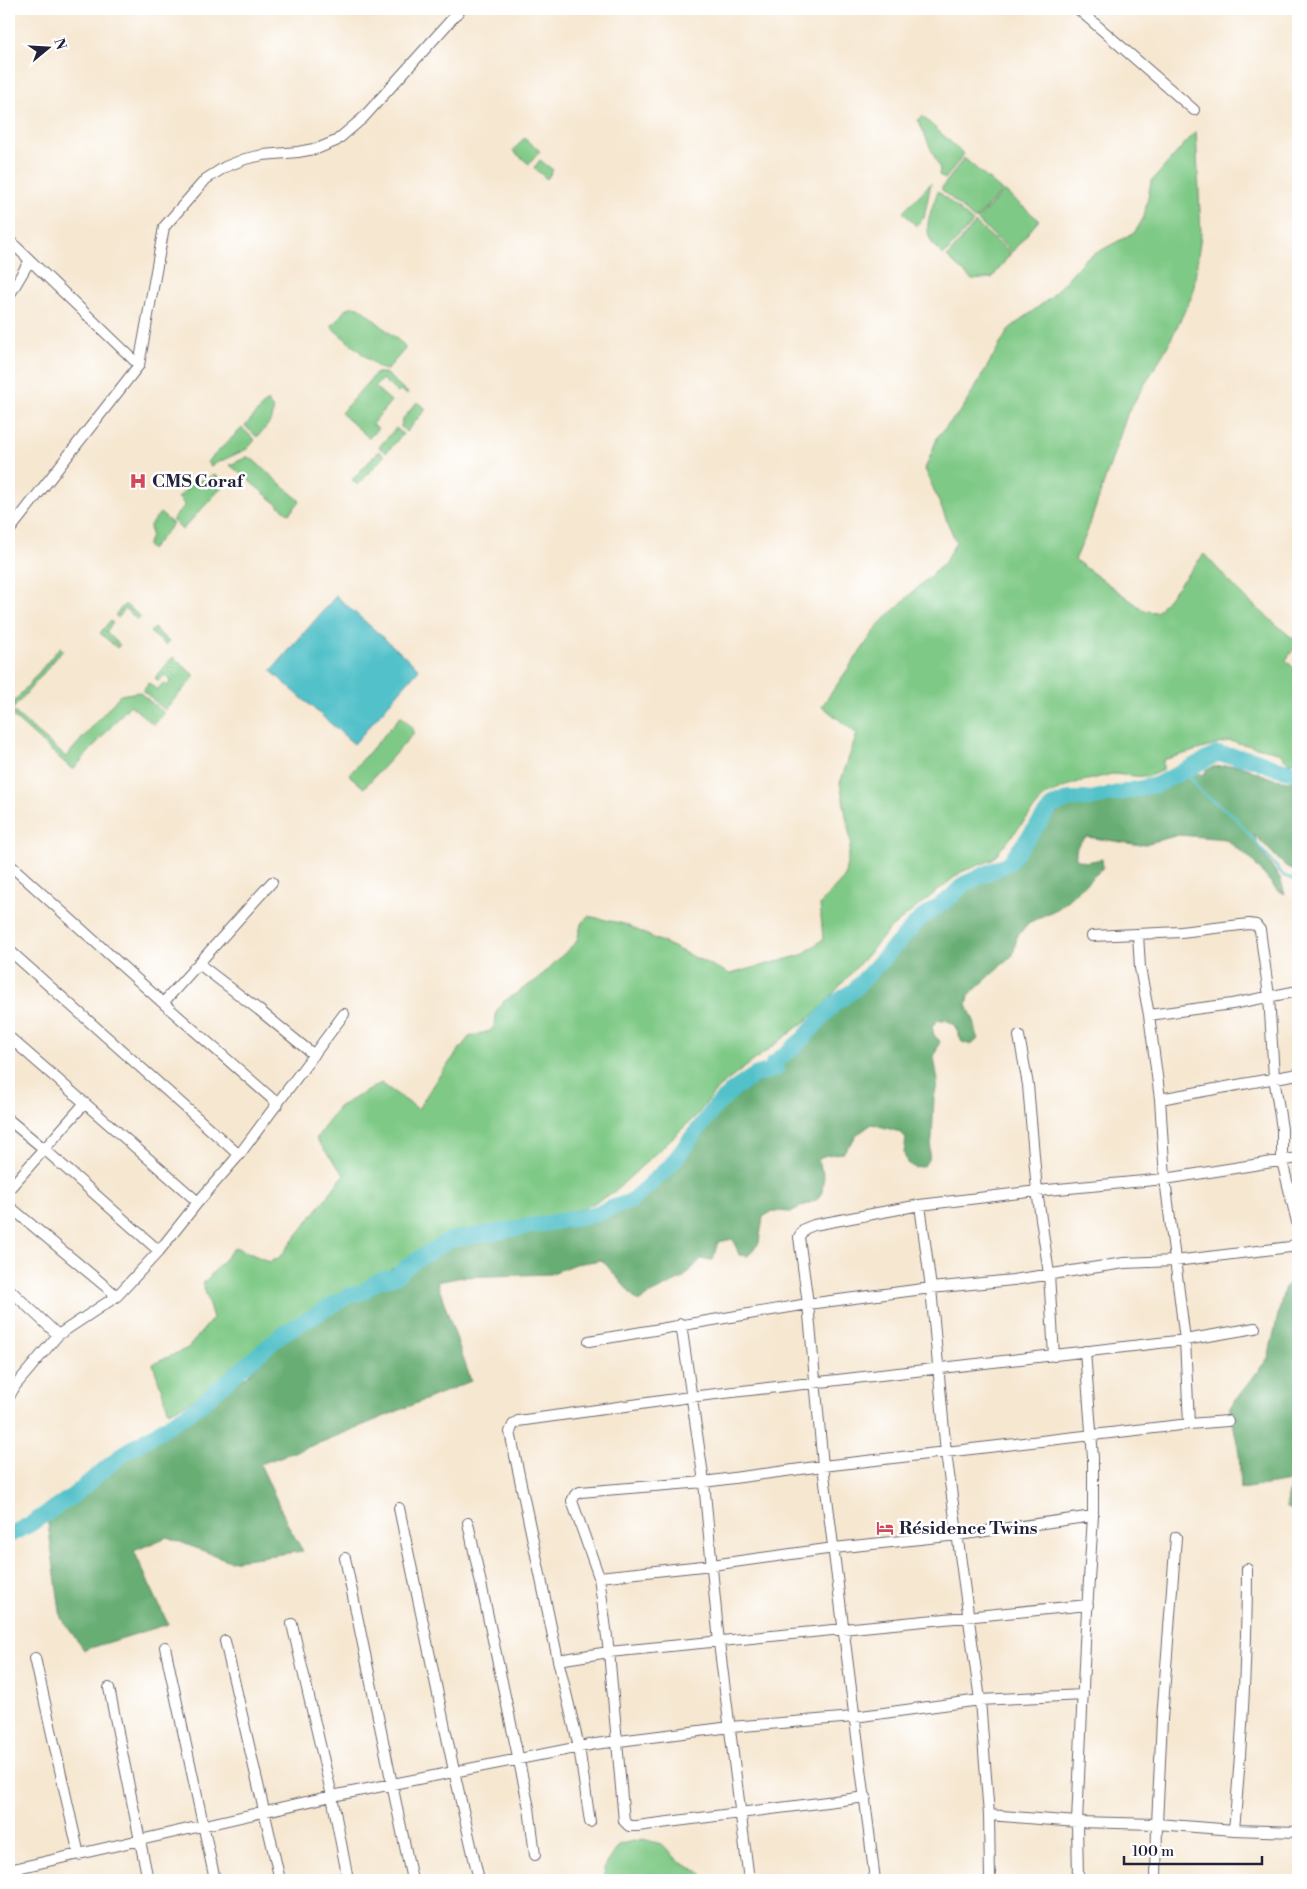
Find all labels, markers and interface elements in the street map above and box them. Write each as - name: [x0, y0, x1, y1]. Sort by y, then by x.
- north arrow: [22, 22, 72, 72]
- text: N: [49, 36, 70, 52]
- place label: CMS Coraf: [152, 470, 246, 493]
- hospital icon: CMS Coraf: [128, 471, 148, 491]
- place label: Résidence Twins: [899, 1517, 1038, 1540]
- hotel icon: Résidence Twins: [875, 1518, 895, 1538]
- scale bar: [1124, 1834, 1262, 1866]
- text: 100 m: [1132, 1842, 1174, 1861]

